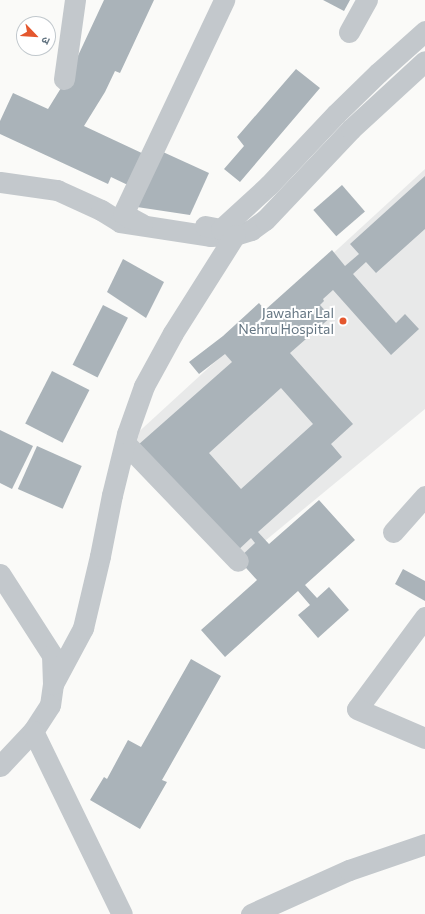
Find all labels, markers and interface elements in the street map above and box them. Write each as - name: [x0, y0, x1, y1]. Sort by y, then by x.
- north arrow: [16, 16, 56, 56]
- text: उ: [39, 35, 54, 47]
- place label: Jawahar Lal Nehru Hospital: [238, 305, 334, 338]
- marker: Jawahar Lal Nehru Hospital: [337, 315, 349, 327]

